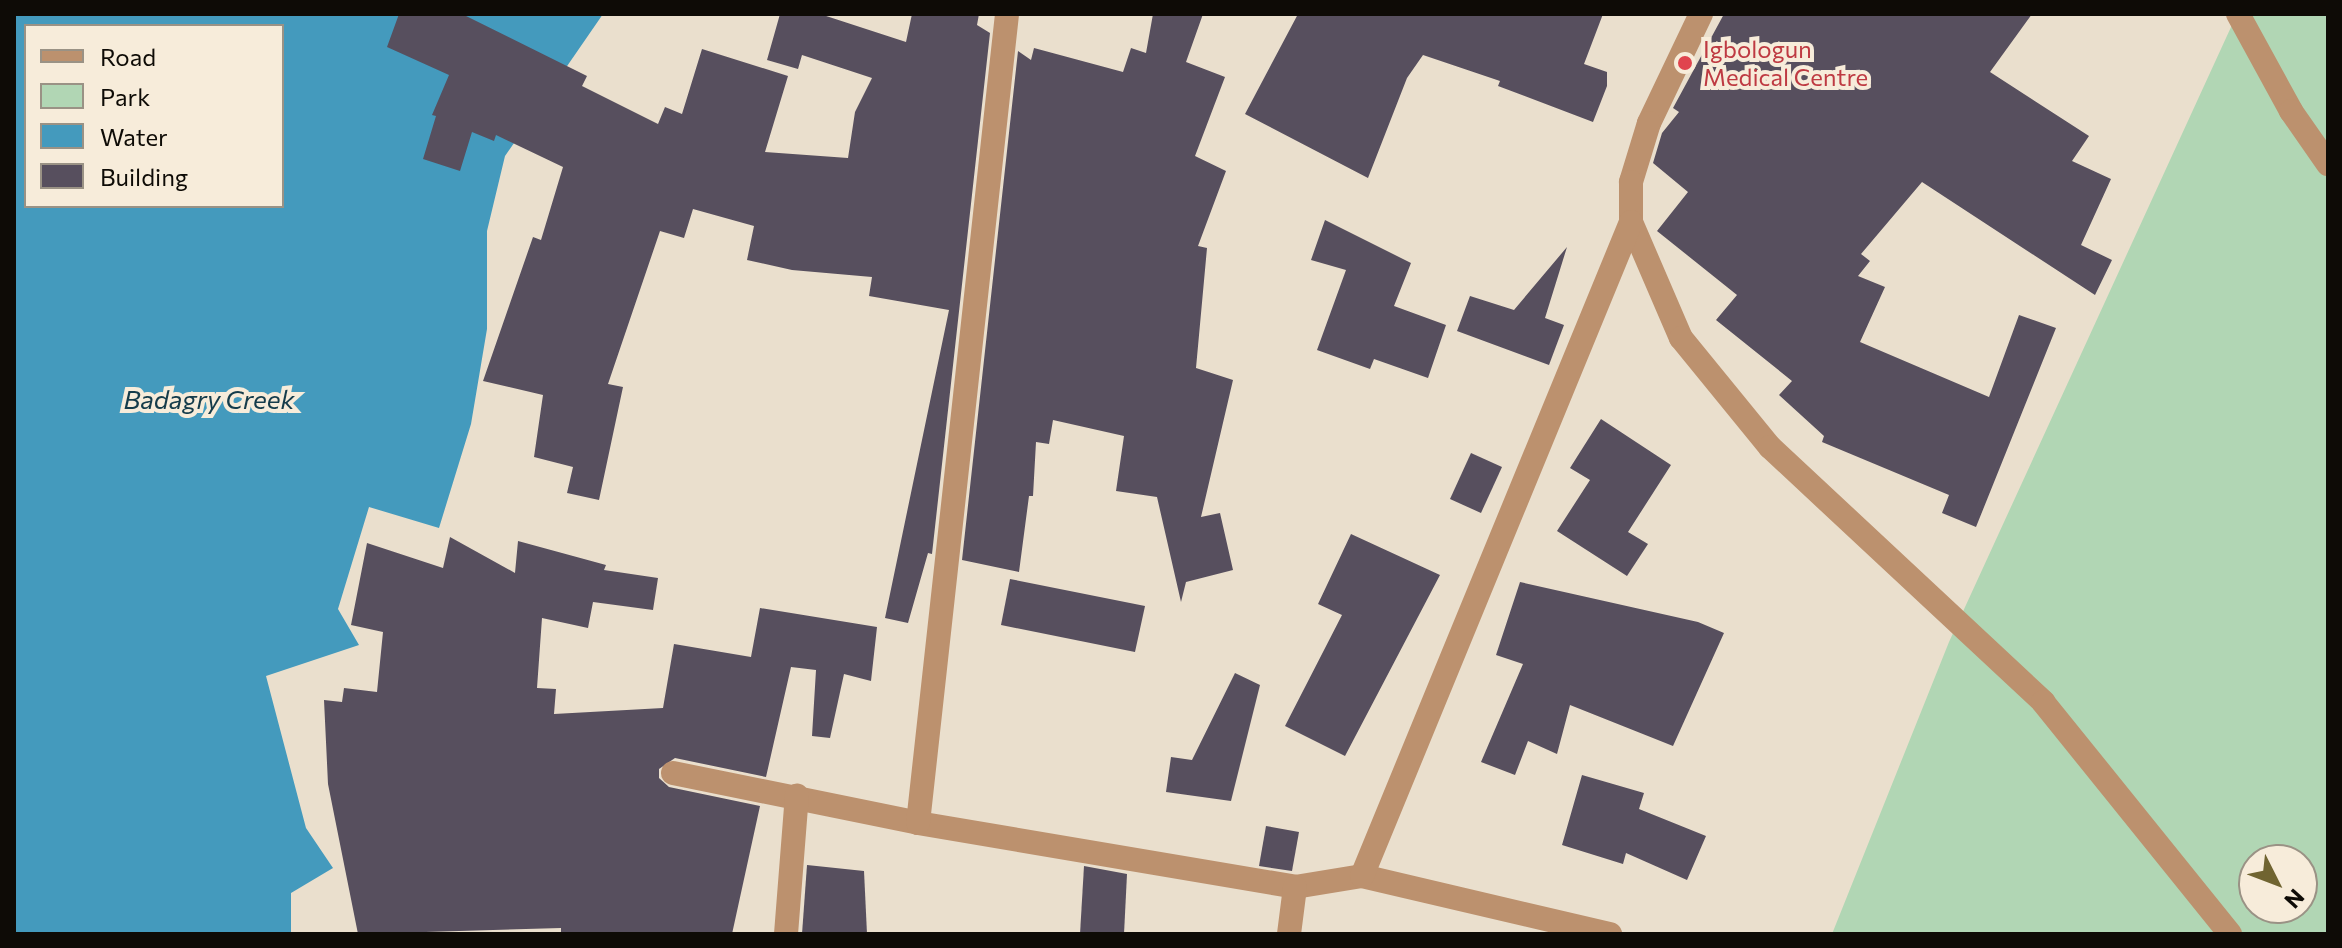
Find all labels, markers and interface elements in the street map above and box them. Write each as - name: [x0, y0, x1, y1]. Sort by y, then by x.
- legend: [24, 24, 284, 208]
- place label: Igbologun Medical Centre: [1703, 35, 1868, 91]
- text: Road: [100, 42, 156, 71]
- marker: Igbologun Medical Centre: [1674, 52, 1696, 74]
- text: Park: [100, 82, 150, 111]
- text: Water: [100, 122, 168, 151]
- text: Building: [100, 162, 188, 191]
- water label: Badagry Creek: [123, 383, 295, 415]
- north arrow: [2238, 844, 2318, 924]
- text: N: [2279, 884, 2310, 914]

